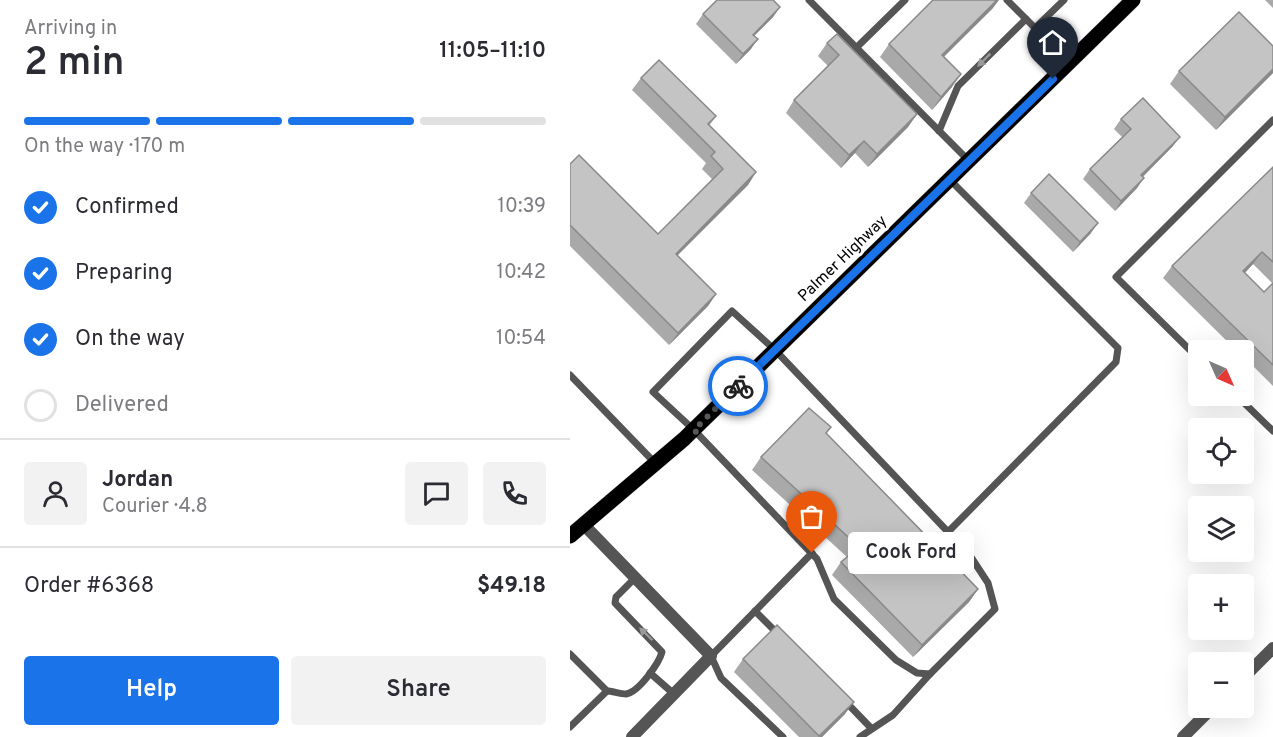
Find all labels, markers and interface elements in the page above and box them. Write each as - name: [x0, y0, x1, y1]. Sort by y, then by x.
- text: Arriving in: [24, 16, 117, 42]
- pin: [1027, 17, 1078, 79]
- icon: home: [1036, 26, 1069, 59]
- text: 11:05–11:10: [439, 38, 546, 65]
- text: 2 min: [24, 40, 125, 89]
- one-way arrow: [977, 53, 992, 67]
- text: On the way · 170 m: [24, 134, 185, 160]
- icon: check: [24, 191, 57, 224]
- text: Confirmed: [75, 194, 179, 221]
- text: 10:39: [498, 194, 546, 220]
- street label: Palmer Highway: [794, 211, 892, 307]
- icon: check: [24, 257, 57, 290]
- text: Preparing: [75, 260, 173, 287]
- text: 10:42: [497, 260, 546, 286]
- icon: check: [24, 323, 57, 356]
- text: On the way: [75, 326, 185, 353]
- text: 10:54: [496, 326, 546, 352]
- north arrow: [1188, 340, 1254, 406]
- map controls: [1188, 340, 1254, 718]
- courier: [708, 356, 768, 416]
- icon: bike: [722, 370, 755, 403]
- text: Delivered: [75, 392, 169, 419]
- button: locate: [1188, 418, 1254, 484]
- button: person: [24, 462, 87, 525]
- button: chat: [405, 462, 468, 525]
- button: phone: [483, 462, 546, 525]
- text: Jordan: [102, 467, 173, 494]
- pin: [786, 491, 837, 553]
- text: Courier · 4.8: [102, 494, 208, 520]
- button: layers: [1188, 496, 1254, 562]
- icon: bag: [795, 500, 828, 533]
- callout: Cook Ford: [848, 532, 974, 574]
- text: Cook Ford: [865, 540, 957, 566]
- text: Order #6368: [24, 573, 154, 600]
- text: $49.18: [477, 573, 546, 600]
- button: +: [1188, 574, 1254, 640]
- one-way arrow: [640, 627, 654, 641]
- button: −: [1188, 652, 1254, 718]
- button: Help: [24, 656, 279, 725]
- button: Share: [291, 656, 546, 725]

